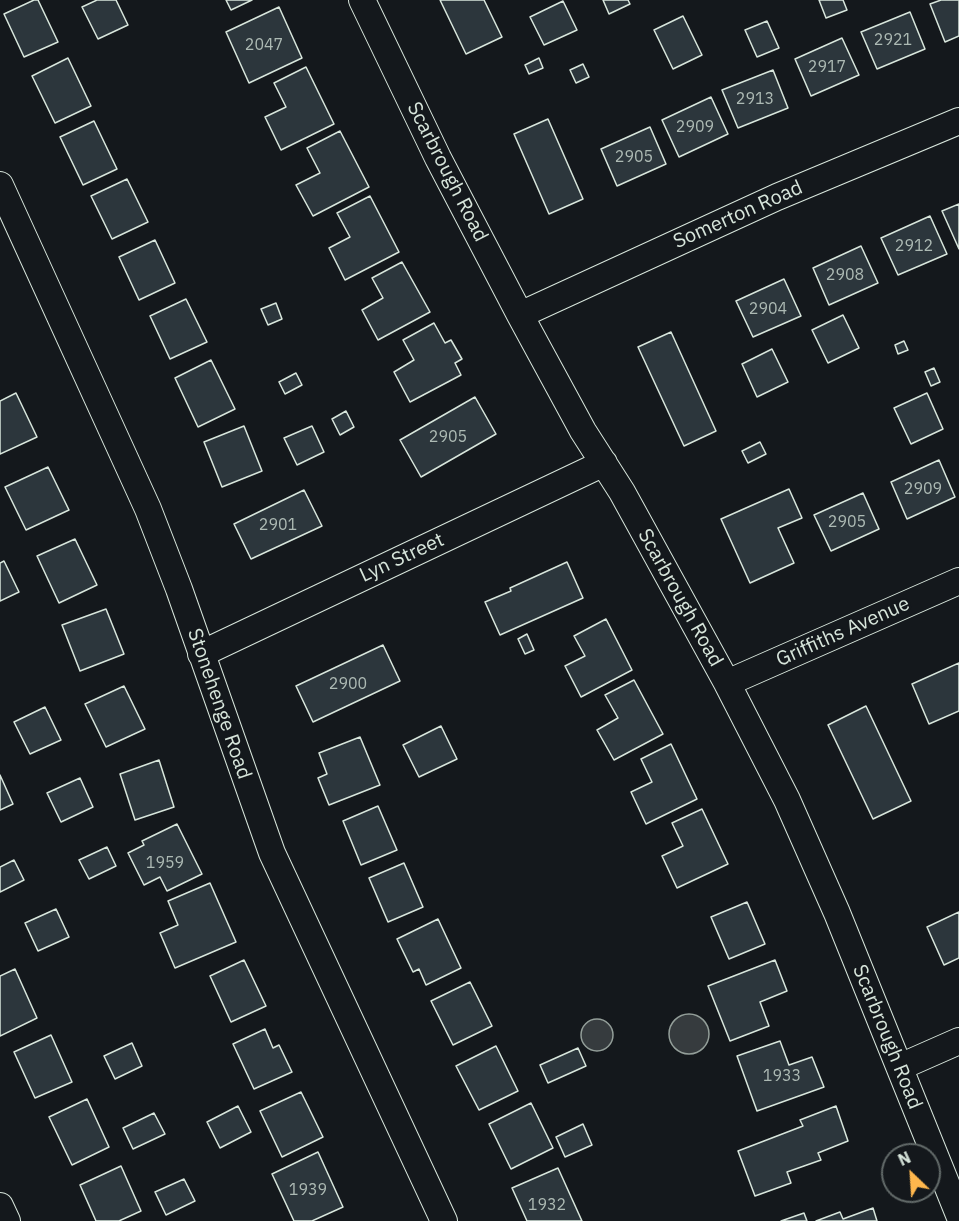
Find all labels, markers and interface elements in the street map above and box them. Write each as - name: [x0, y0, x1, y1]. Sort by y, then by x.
- house number: 2921: [874, 30, 912, 50]
- house number: 2047: [245, 35, 283, 55]
- house number: 2917: [808, 57, 846, 77]
- house number: 2913: [736, 89, 774, 109]
- street label: Scarbrough Road: [401, 98, 493, 246]
- house number: 2909: [676, 117, 714, 137]
- house number: 2905: [615, 147, 653, 167]
- street label: Somerton Road: [670, 176, 806, 254]
- house number: 2912: [895, 236, 933, 256]
- house number: 2908: [826, 265, 864, 285]
- house number: 2904: [749, 299, 787, 319]
- house number: 2905: [429, 427, 467, 447]
- house number: 2909: [904, 479, 942, 499]
- house number: 2905: [828, 512, 866, 532]
- house number: 2901: [259, 515, 297, 535]
- street label: Scarbrough Road: [632, 525, 728, 671]
- street label: Lyn Street: [356, 528, 448, 588]
- street label: Griffiths Avenue: [772, 592, 914, 672]
- street label: Stonehenge Road: [182, 625, 256, 783]
- house number: 2900: [329, 674, 367, 694]
- house number: 1959: [146, 853, 184, 873]
- street label: Scarbrough Road: [847, 961, 927, 1113]
- house number: 1933: [763, 1066, 801, 1086]
- north arrow: [881, 1143, 941, 1203]
- text: N: [895, 1147, 914, 1170]
- house number: 1939: [289, 1180, 327, 1200]
- house number: 1932: [528, 1195, 566, 1215]

